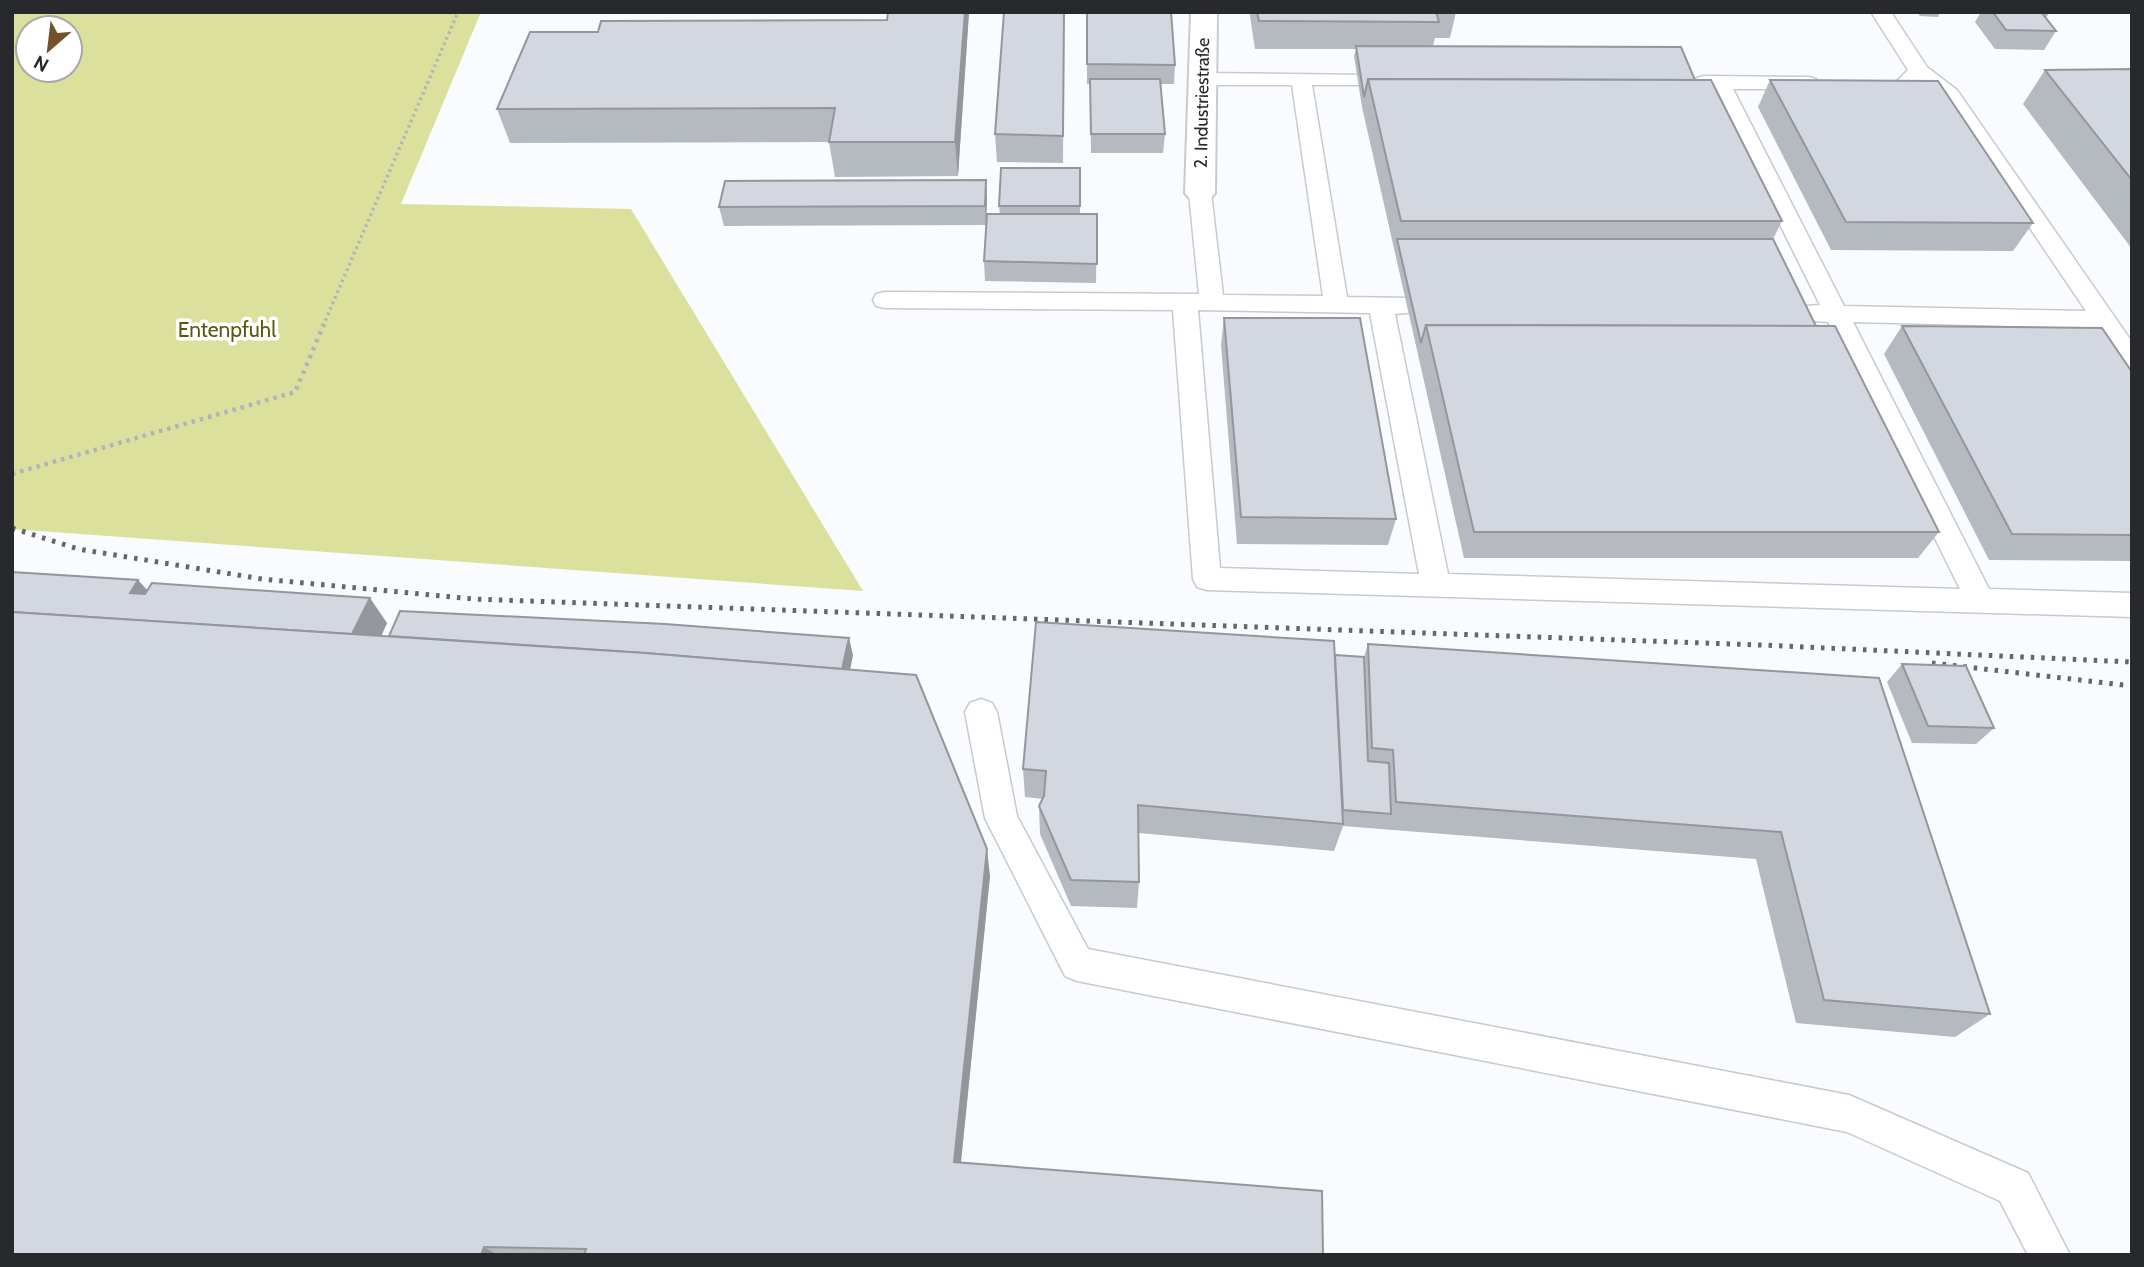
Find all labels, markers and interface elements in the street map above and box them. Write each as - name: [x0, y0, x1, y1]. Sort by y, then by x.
- north arrow: [14, 14, 84, 84]
- street label: 2. Industriestraße: [1190, 38, 1214, 168]
- text: N: [30, 50, 53, 77]
- park label: Entenpfuhl: [178, 317, 276, 342]

